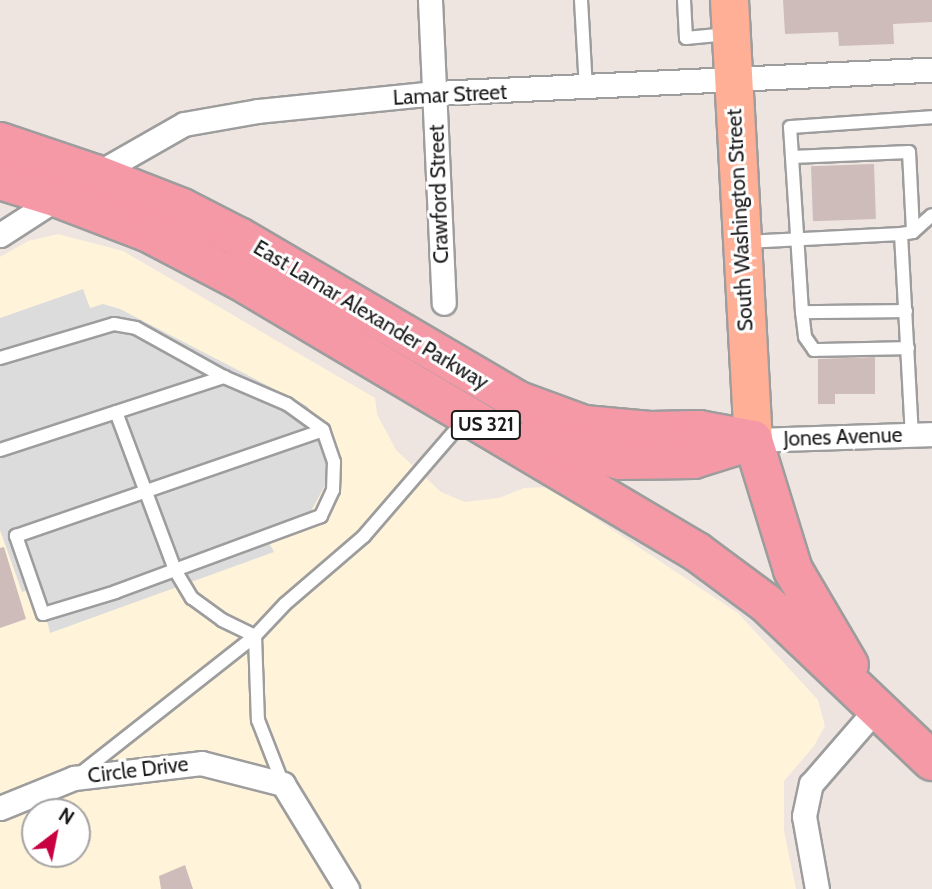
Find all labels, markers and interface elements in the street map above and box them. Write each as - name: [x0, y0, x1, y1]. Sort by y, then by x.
- street label: Lamar Street: [392, 79, 508, 111]
- street label: South Washington Street: [722, 108, 758, 332]
- street label: Crawford Street: [424, 124, 454, 264]
- street label: East Lamar Alexander Parkway: [249, 235, 493, 395]
- road number: US 321: [449, 410, 523, 440]
- street label: Jones Avenue: [783, 422, 903, 452]
- street label: Circle Drive: [86, 751, 190, 789]
- north arrow: [21, 798, 91, 868]
- text: N: [55, 803, 78, 830]

